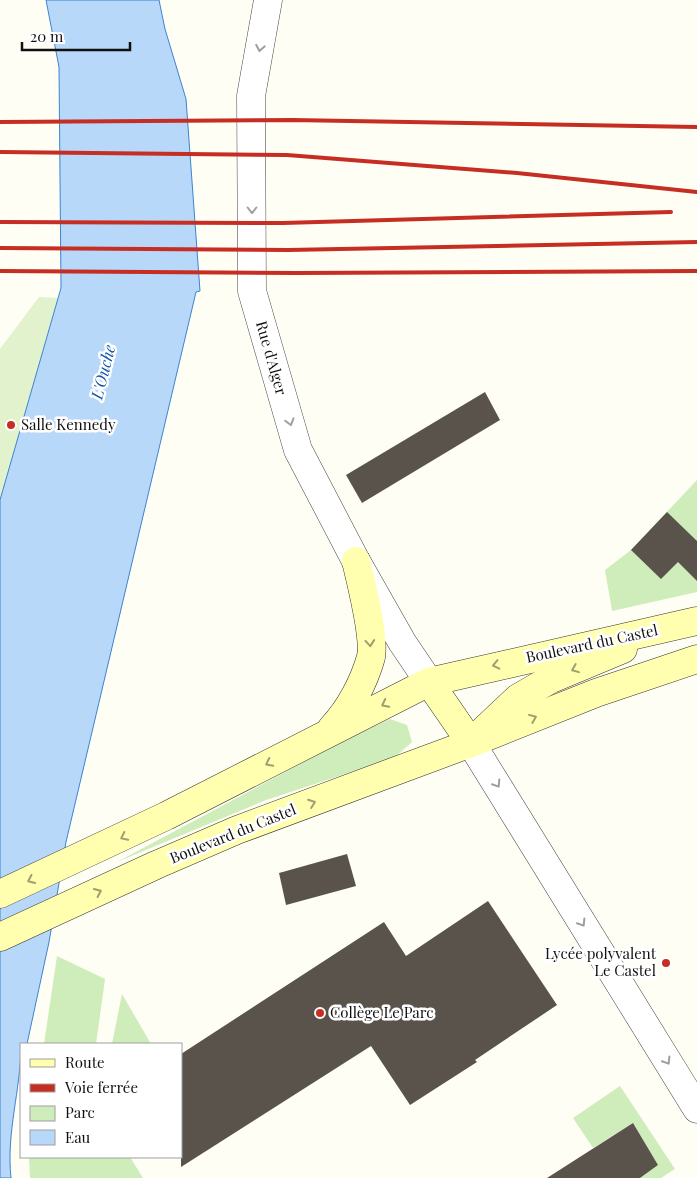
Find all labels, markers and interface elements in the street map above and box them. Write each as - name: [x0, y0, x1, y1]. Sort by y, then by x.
- scale bar: [22, 20, 130, 52]
- text: 20 m: [30, 26, 64, 46]
- one-way arrow: [255, 44, 265, 52]
- one-way arrow: [247, 206, 257, 214]
- street label: Rue d'Alger: [252, 318, 292, 397]
- water label: L'Ouche: [85, 342, 119, 402]
- place label: Salle Kennedy: [21, 414, 116, 434]
- one-way arrow: [284, 417, 294, 425]
- marker: Salle Kennedy: [5, 419, 17, 431]
- street label: Boulevard du Castel: [524, 619, 660, 667]
- one-way arrow: [364, 639, 375, 647]
- one-way arrow: [491, 659, 500, 670]
- one-way arrow: [571, 663, 580, 674]
- one-way arrow: [382, 698, 391, 708]
- one-way arrow: [528, 714, 537, 724]
- one-way arrow: [265, 757, 274, 767]
- one-way arrow: [490, 779, 500, 788]
- street label: Boulevard du Castel: [167, 799, 299, 868]
- one-way arrow: [307, 799, 316, 809]
- one-way arrow: [120, 830, 129, 841]
- one-way arrow: [27, 874, 36, 885]
- one-way arrow: [92, 889, 101, 899]
- one-way arrow: [576, 917, 586, 926]
- place label: Lycée polyvalent Le Castel: [545, 943, 657, 980]
- marker: Lycée polyvalent Le Castel: [660, 957, 672, 969]
- place label: Collège Le Parc: [330, 1002, 433, 1022]
- marker: Collège Le Parc: [314, 1007, 326, 1019]
- legend: [20, 1043, 182, 1158]
- text: Route: [65, 1052, 105, 1072]
- one-way arrow: [661, 1055, 671, 1064]
- text: Voie ferrée: [64, 1077, 138, 1097]
- text: Parc: [65, 1102, 95, 1122]
- text: Eau: [65, 1127, 91, 1147]

